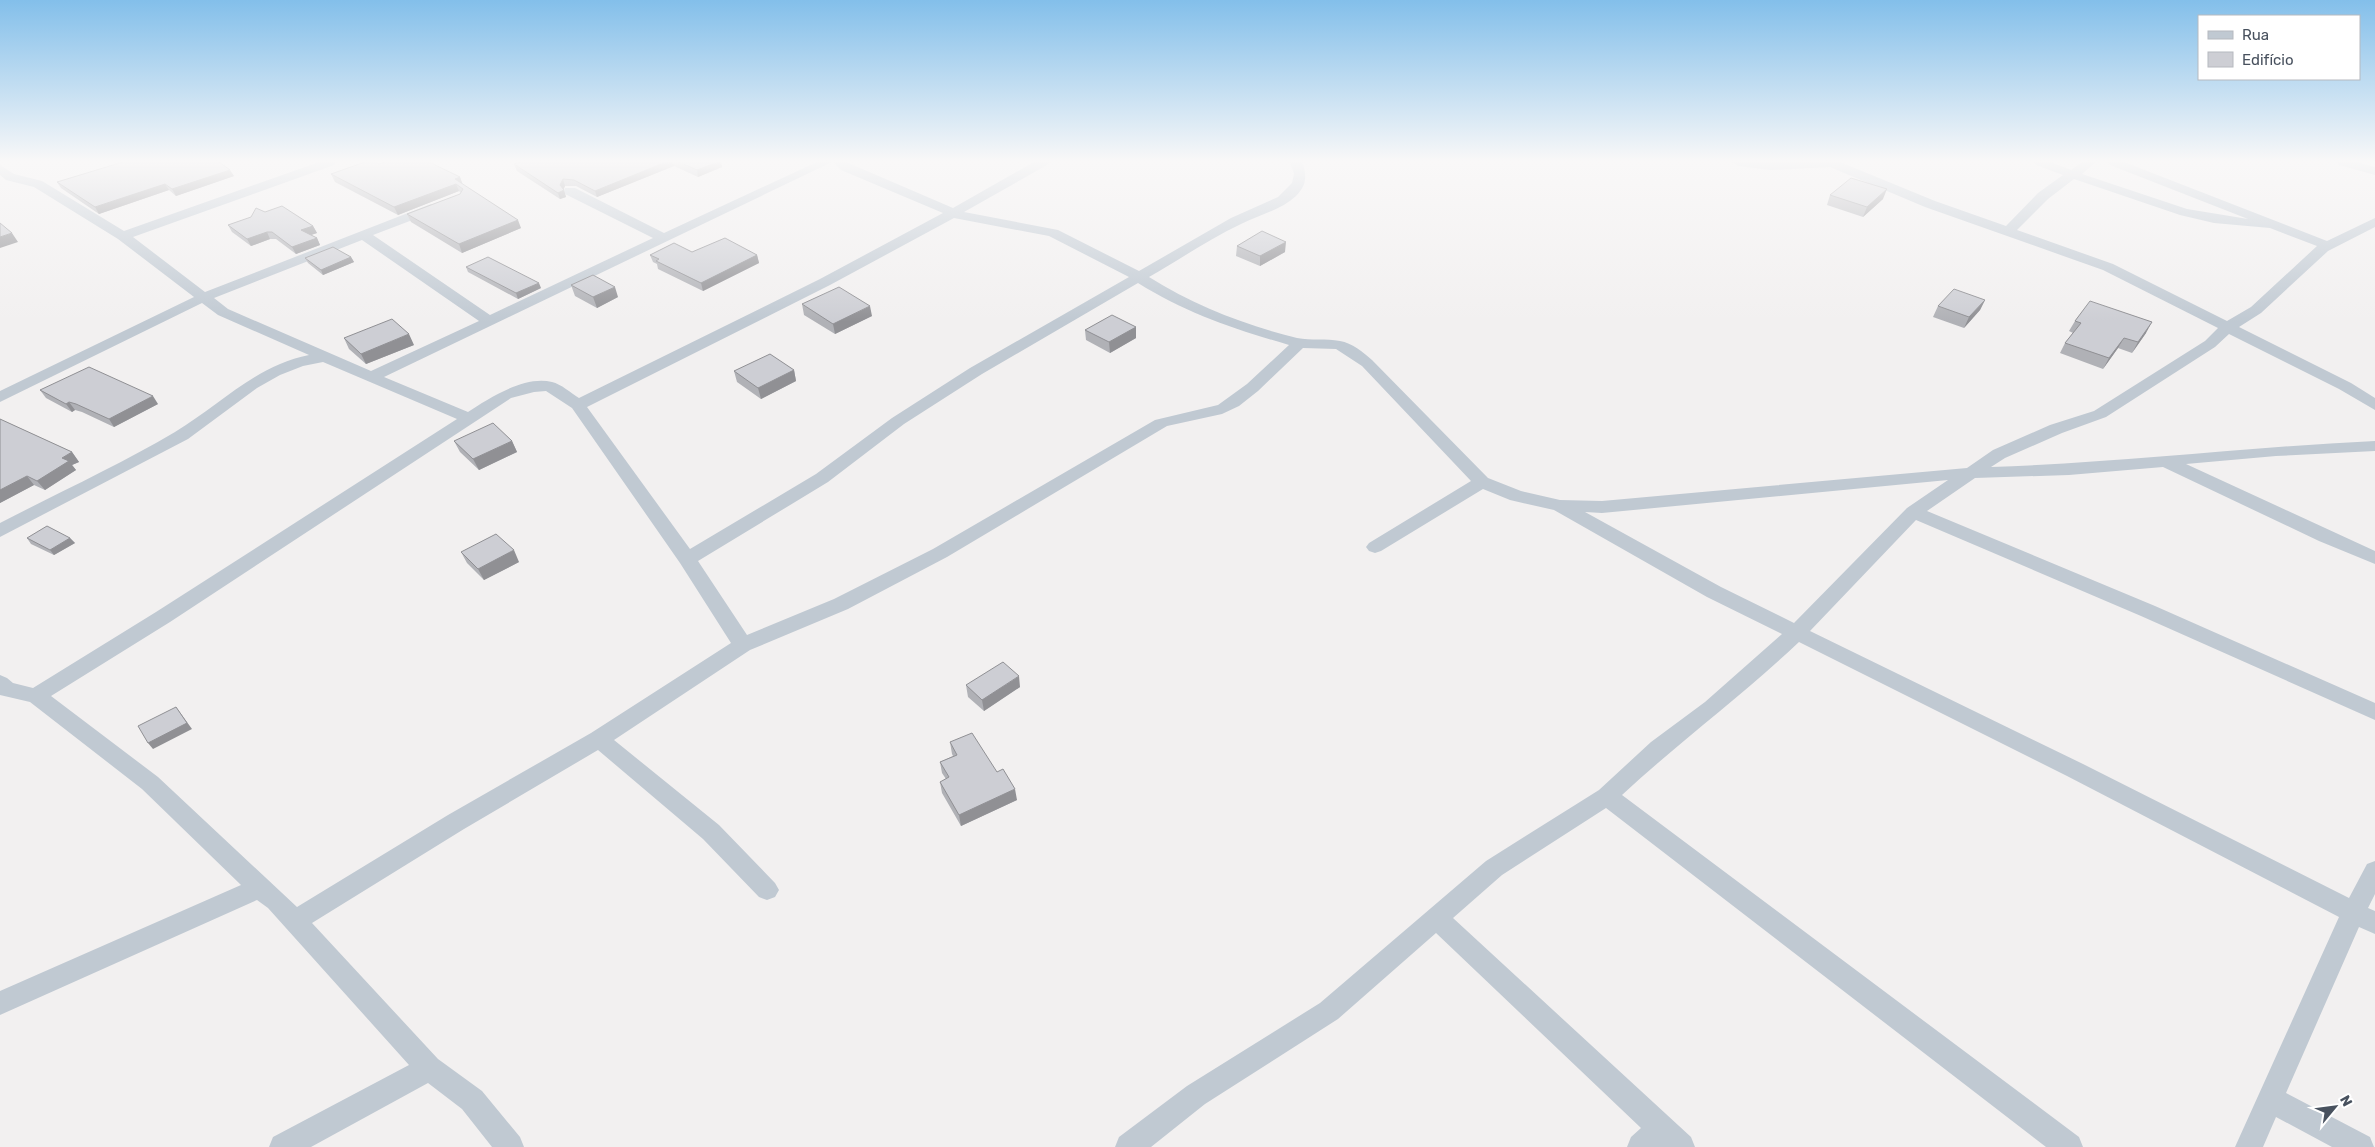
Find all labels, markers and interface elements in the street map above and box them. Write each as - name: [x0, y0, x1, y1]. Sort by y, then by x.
- legend: [2198, 15, 2360, 80]
- text: Rua: [2242, 26, 2269, 44]
- text: Edifício: [2242, 51, 2294, 69]
- north arrow: [2310, 1082, 2360, 1132]
- text: N: [2336, 1092, 2356, 1109]

